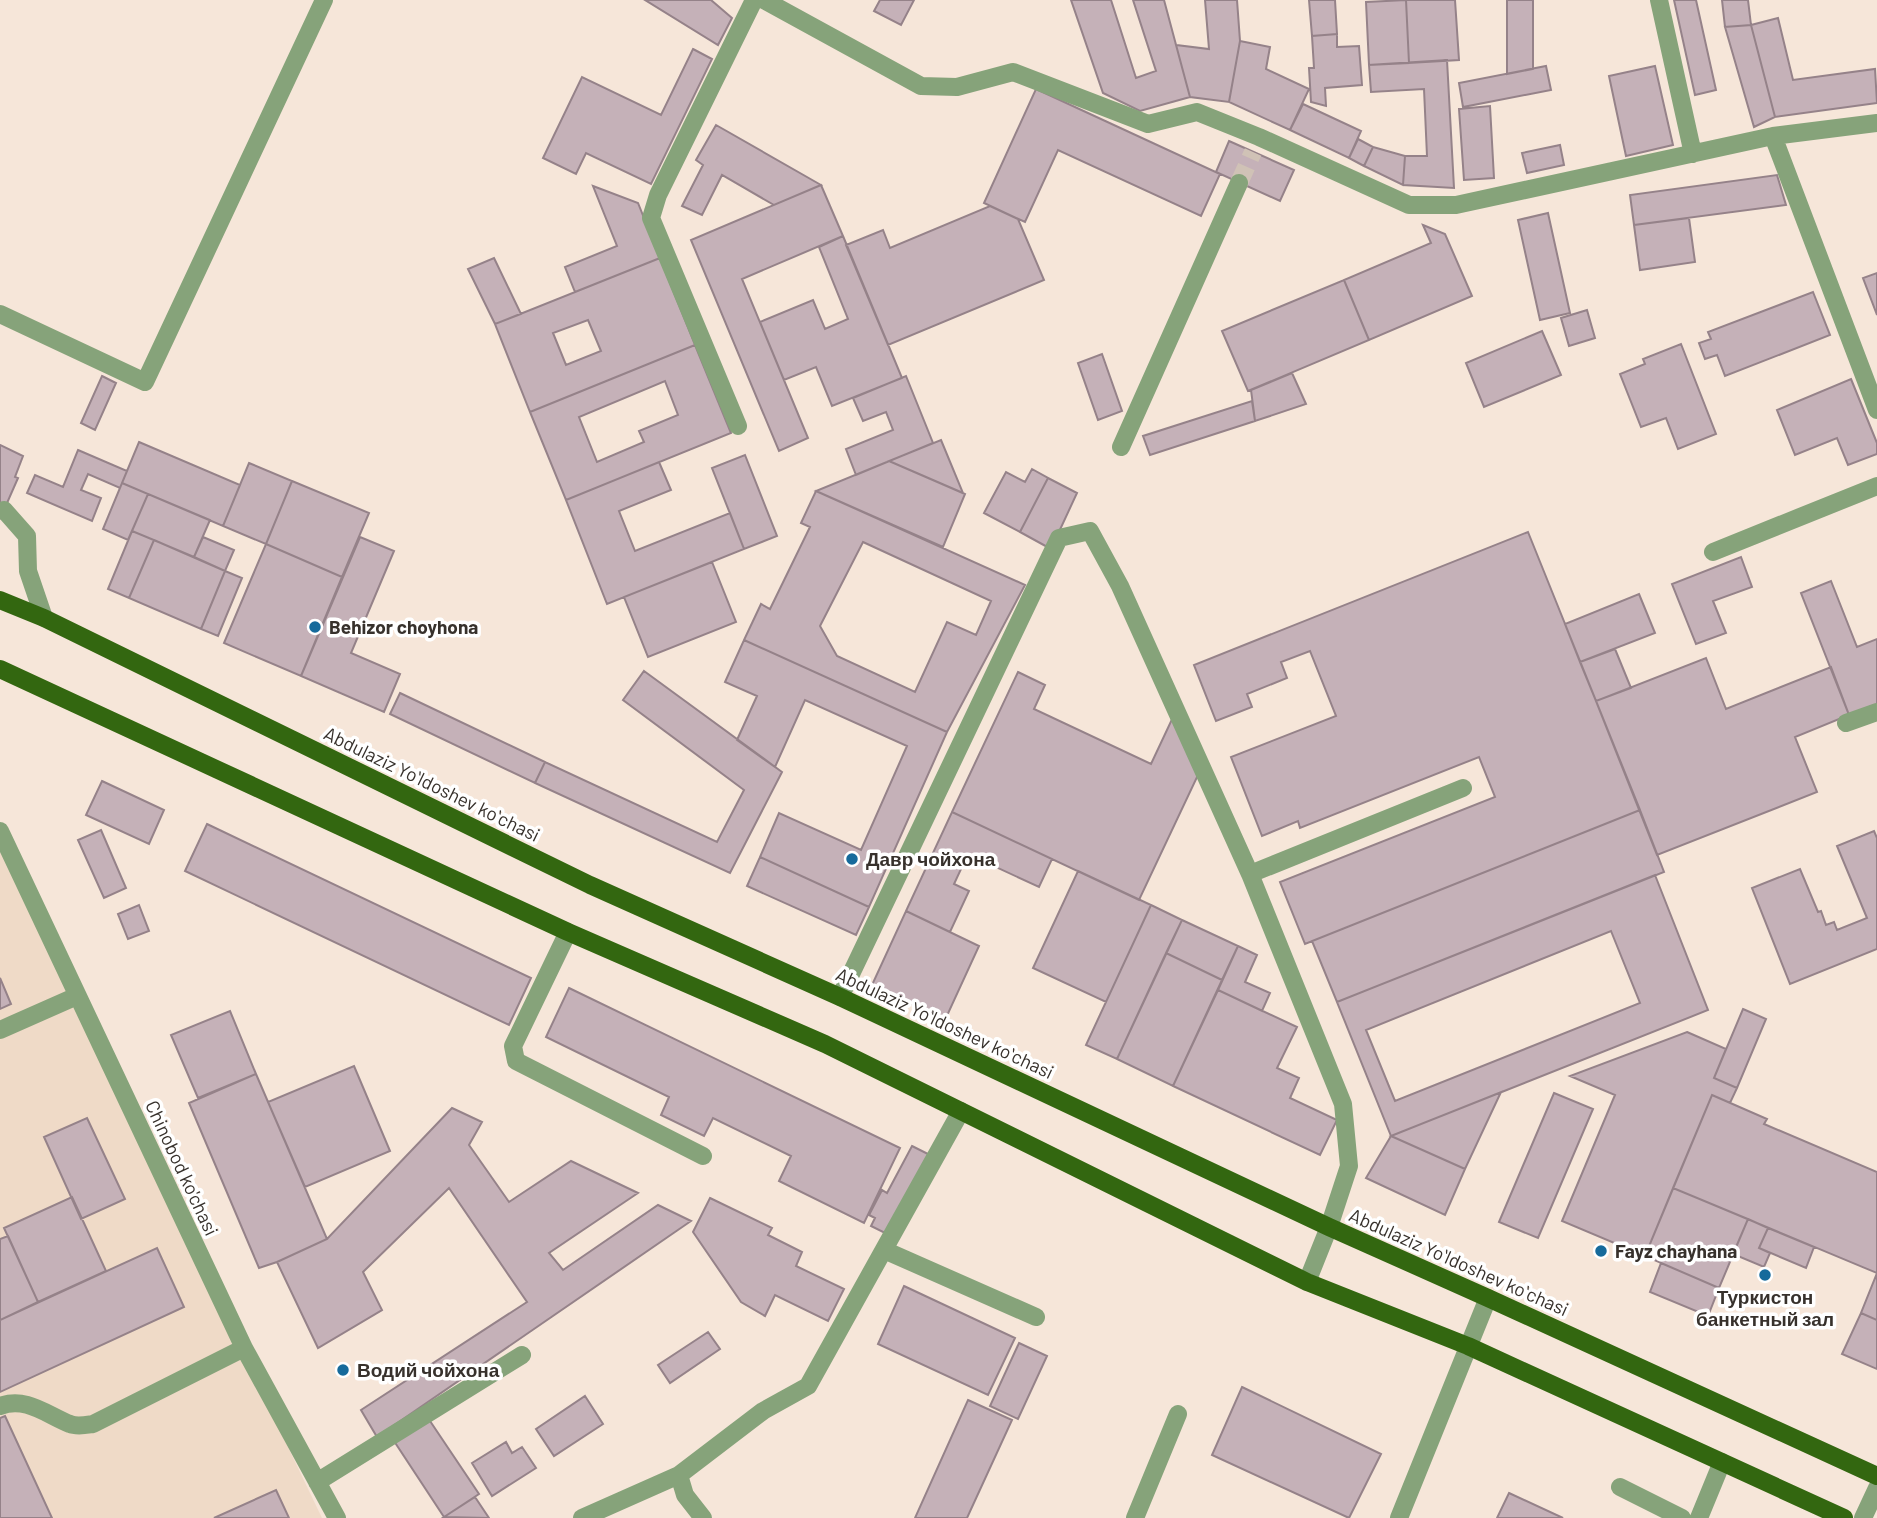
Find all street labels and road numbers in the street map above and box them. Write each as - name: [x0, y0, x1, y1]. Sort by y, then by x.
- street label: Abdulaziz Yoʻldoshev koʻchasi: [320, 721, 544, 846]
- street label: Abdulaziz Yoʻldoshev koʻchasi: [833, 962, 1058, 1083]
- street label: Chinobod ko'chasi: [141, 1097, 224, 1239]
- street label: Abdulaziz Yoʻldoshev koʻchasi: [1346, 1203, 1572, 1320]

